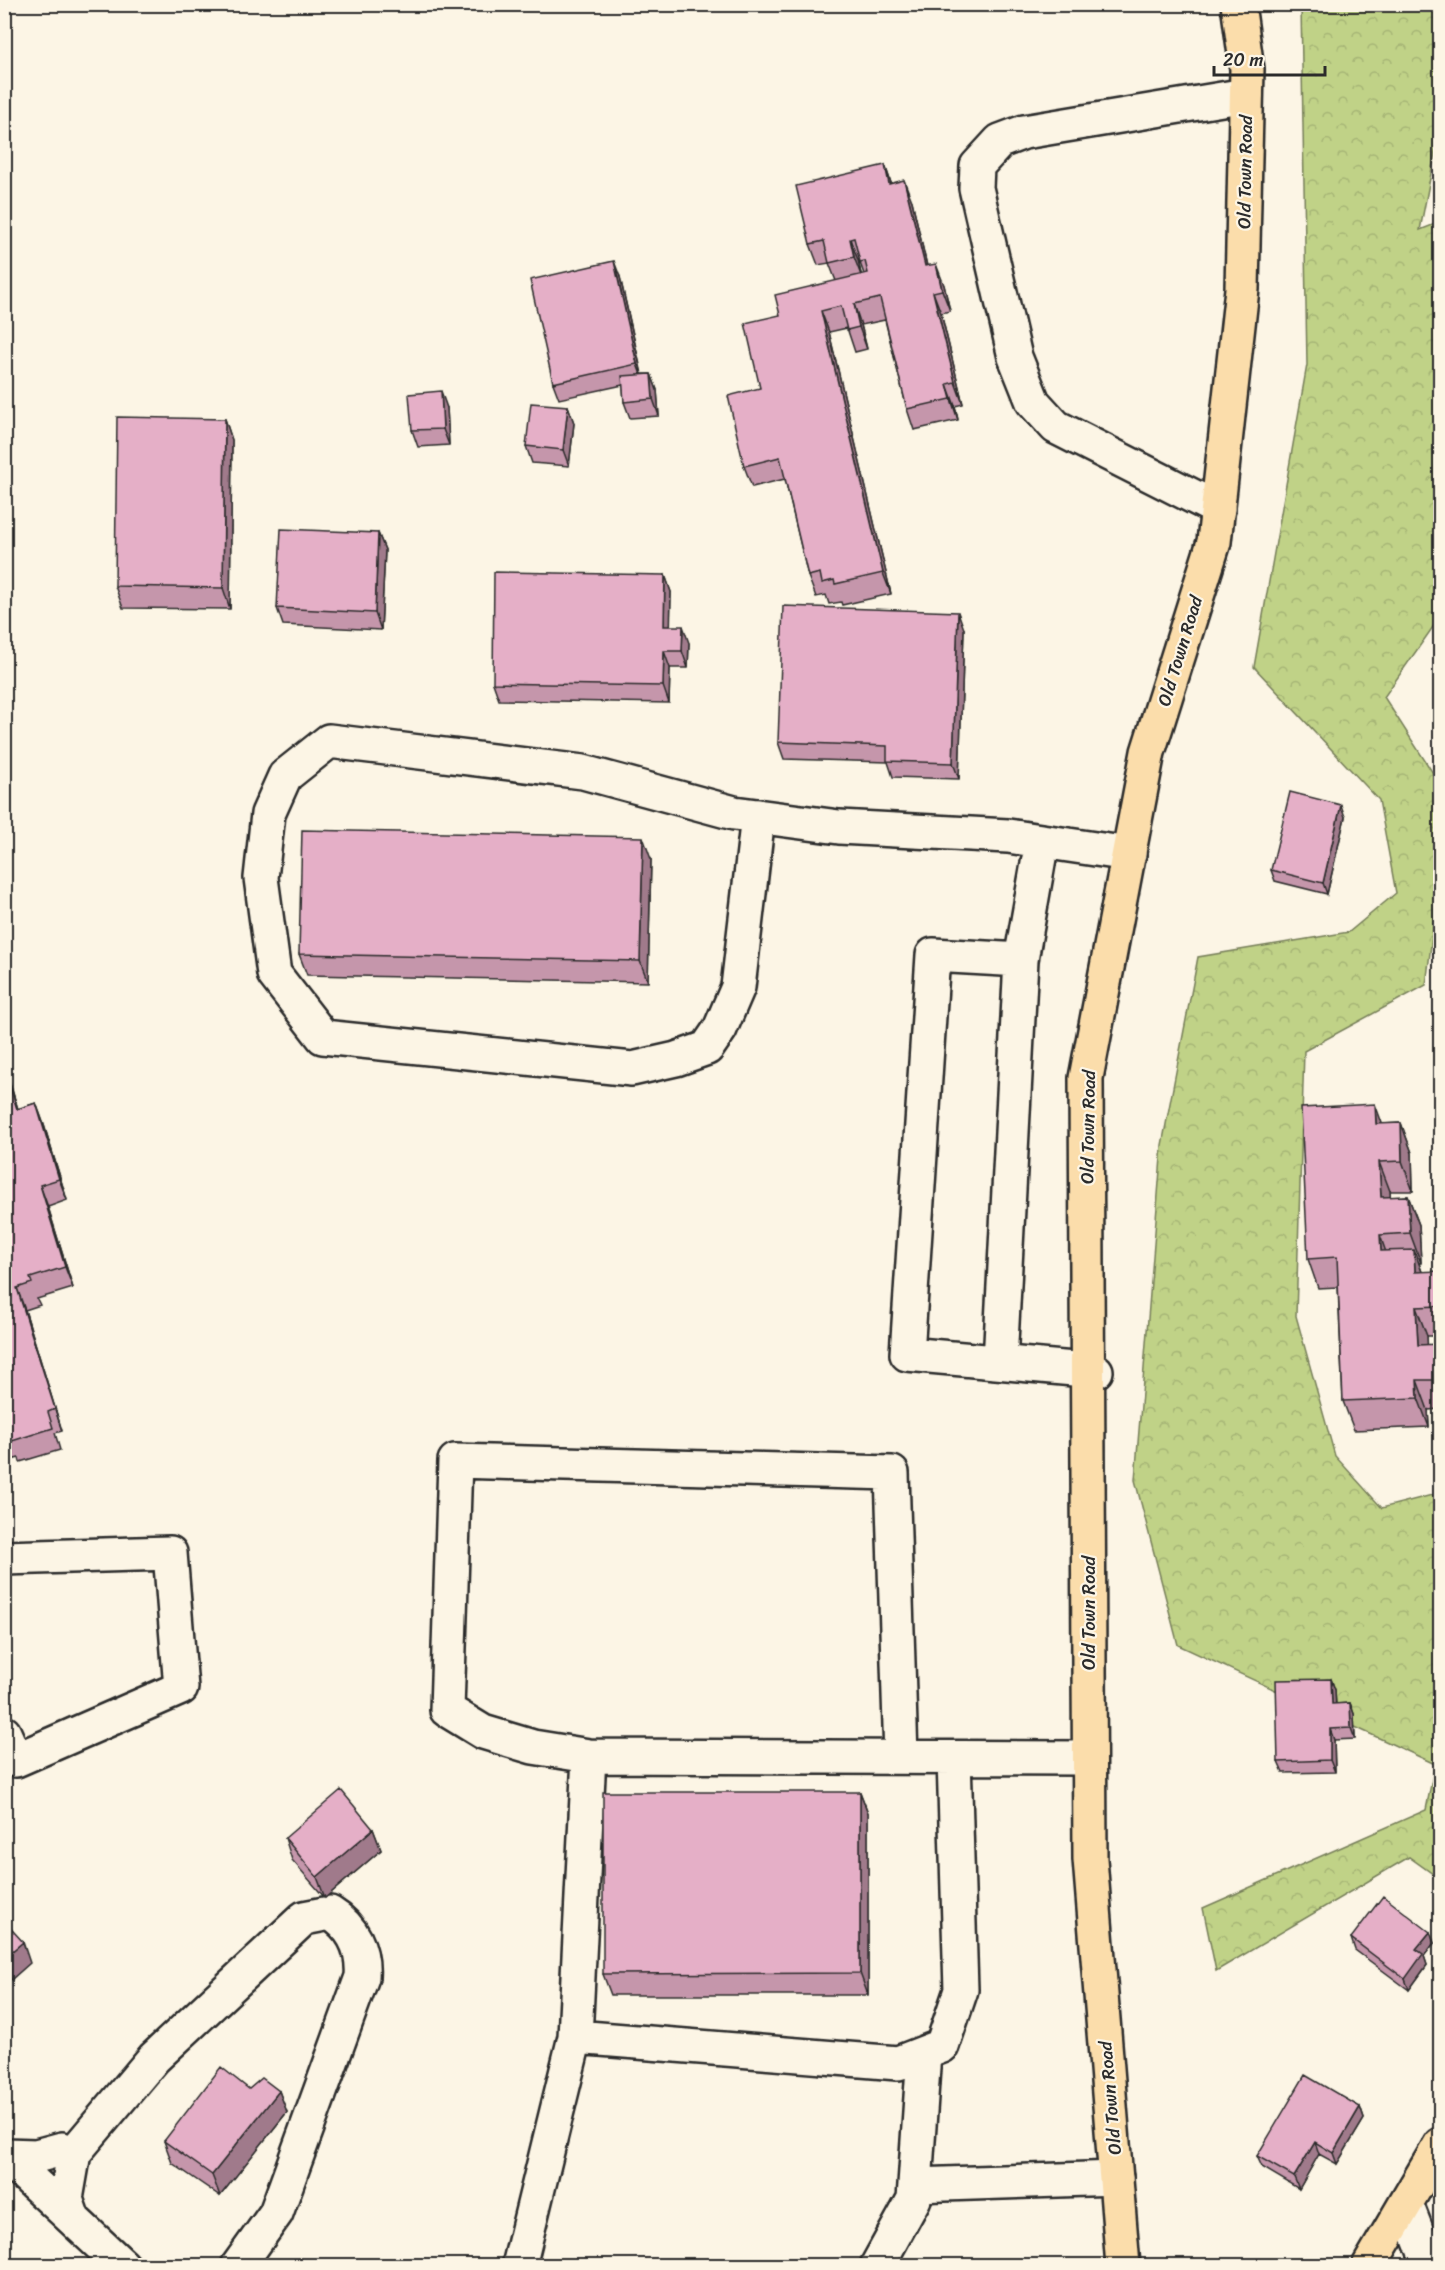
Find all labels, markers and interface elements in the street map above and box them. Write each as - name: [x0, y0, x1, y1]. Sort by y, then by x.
- scale bar: [1214, 39, 1325, 77]
- text: 20 m: [1223, 44, 1263, 76]
- street label: Old Town Road: [1228, 113, 1262, 229]
- street label: Old Town Road: [1148, 590, 1212, 710]
- street label: Old Town Road: [1071, 1068, 1105, 1184]
- street label: Old Town Road: [1073, 1555, 1105, 1670]
- street label: Old Town Road: [1089, 2038, 1131, 2156]

